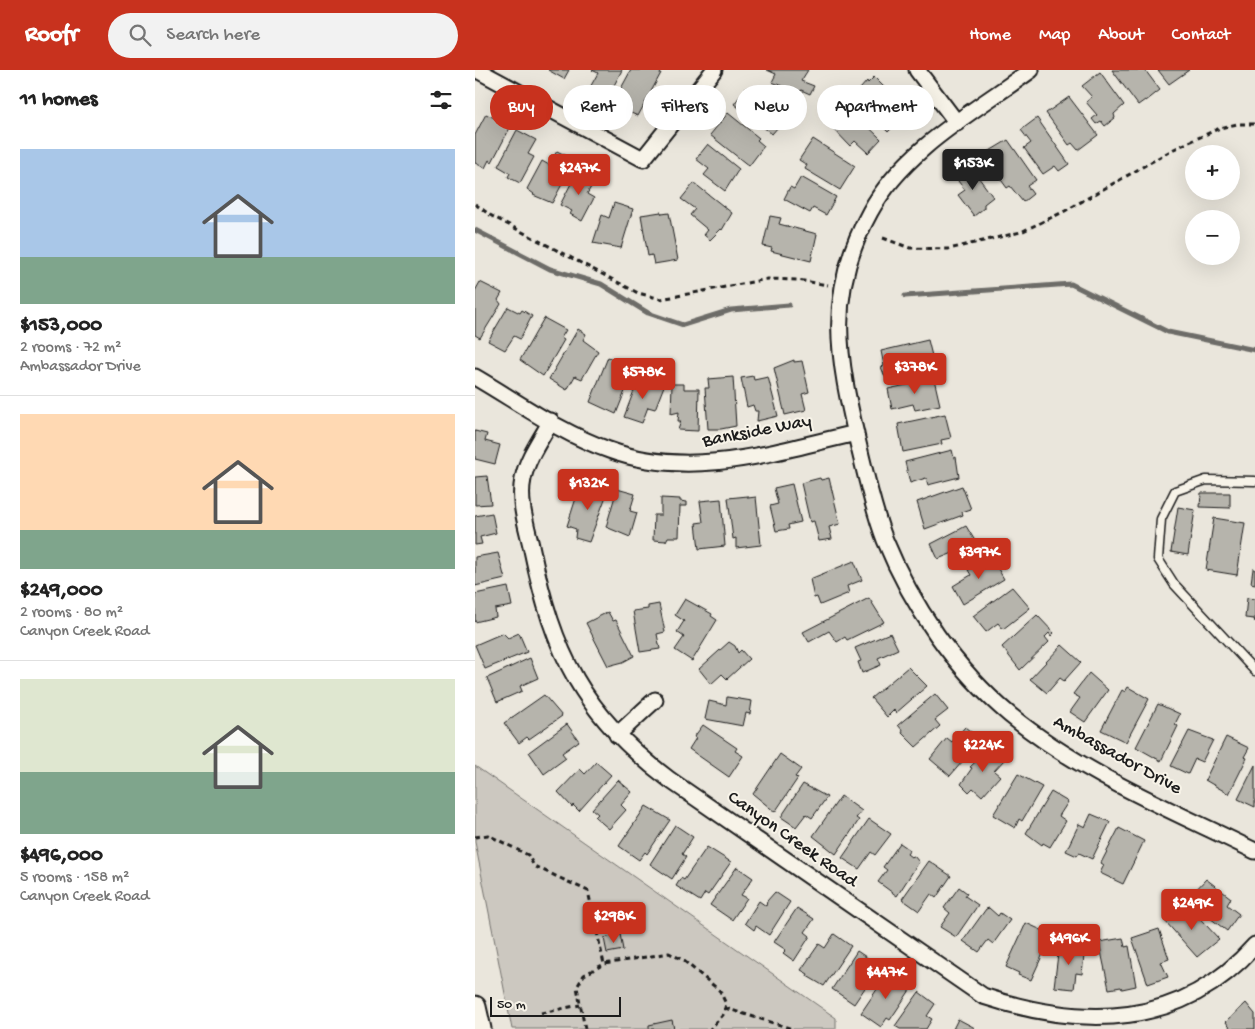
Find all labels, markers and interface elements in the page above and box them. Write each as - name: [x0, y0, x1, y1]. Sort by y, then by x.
- search box: [108, 13, 458, 58]
- text: Roofr: [25, 21, 78, 50]
- icon: search: [126, 21, 154, 49]
- text: Search here: [166, 24, 260, 47]
- text: Home: [969, 25, 1011, 46]
- text: Map: [1039, 25, 1070, 46]
- text: About: [1098, 25, 1144, 46]
- text: Contact: [1172, 25, 1230, 46]
- chip: Buy: [490, 85, 553, 130]
- chip: Rent: [563, 85, 633, 130]
- chip: Filters: [643, 85, 726, 130]
- chip: New: [736, 85, 807, 130]
- chip: Apartment: [817, 85, 934, 130]
- icon: filters: [427, 86, 455, 114]
- text: 11 homes: [20, 88, 98, 113]
- map controls: [1185, 145, 1240, 265]
- button: +: [1185, 145, 1240, 200]
- pin: $153K: [938, 148, 1008, 191]
- pin: $247K: [544, 154, 614, 196]
- text: $153K: [953, 155, 993, 174]
- text: $247K: [559, 160, 599, 179]
- icon: home: [193, 181, 283, 271]
- button: −: [1185, 210, 1240, 265]
- text: $153,000: [20, 314, 102, 339]
- text: 2 rooms · 72 m²: [20, 339, 121, 358]
- pin: $378K: [880, 352, 950, 395]
- text: Ambassador Drive: [20, 358, 141, 377]
- pin: $578K: [608, 358, 678, 400]
- text: $378K: [894, 359, 936, 378]
- text: $578K: [622, 364, 664, 383]
- street label: Bankside Way: [700, 410, 814, 454]
- icon: home: [193, 447, 283, 537]
- pin: $132K: [553, 468, 623, 511]
- text: $132K: [569, 475, 607, 494]
- pin: $397K: [944, 538, 1014, 580]
- text: $397K: [959, 544, 999, 563]
- text: $249,000: [20, 579, 103, 604]
- text: 2 rooms · 80 m²: [20, 604, 123, 623]
- text: Canyon Creek Road: [20, 623, 149, 642]
- street label: Ambassador Drive: [1049, 711, 1185, 801]
- icon: home: [193, 712, 283, 802]
- pin: $224K: [948, 730, 1018, 773]
- text: $224K: [963, 737, 1003, 756]
- street label: Canyon Creek Road: [722, 786, 863, 895]
- text: $496,000: [20, 844, 103, 869]
- text: 5 rooms · 158 m²: [20, 869, 129, 888]
- text: Canyon Creek Road: [20, 888, 149, 907]
- pin: $249K: [1157, 888, 1227, 931]
- text: $249K: [1172, 895, 1212, 914]
- pin: $298K: [579, 902, 649, 944]
- text: $298K: [594, 908, 634, 927]
- pin: $496K: [1034, 924, 1104, 966]
- text: $496K: [1049, 930, 1089, 949]
- pin: $447K: [851, 958, 921, 1000]
- text: $447K: [866, 964, 906, 983]
- scale bar: [490, 994, 621, 1017]
- text: 50 m: [497, 997, 526, 1014]

